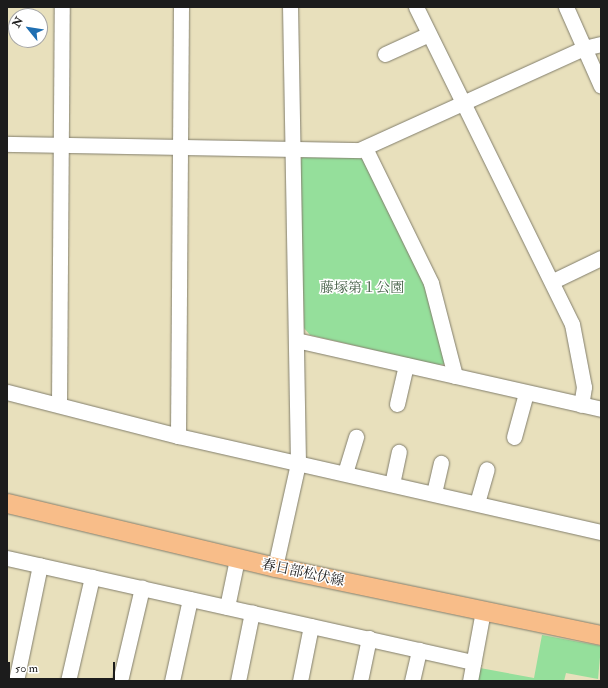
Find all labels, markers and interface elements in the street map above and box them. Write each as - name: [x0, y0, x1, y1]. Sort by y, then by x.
- north arrow: [8, 8, 48, 48]
- text: N: [10, 15, 26, 30]
- park label: 藤塚第１公園: [320, 280, 404, 296]
- street label: 春日部松伏線: [260, 556, 346, 590]
- scale bar: [10, 654, 117, 680]
- text: 50 m: [15, 661, 38, 676]

